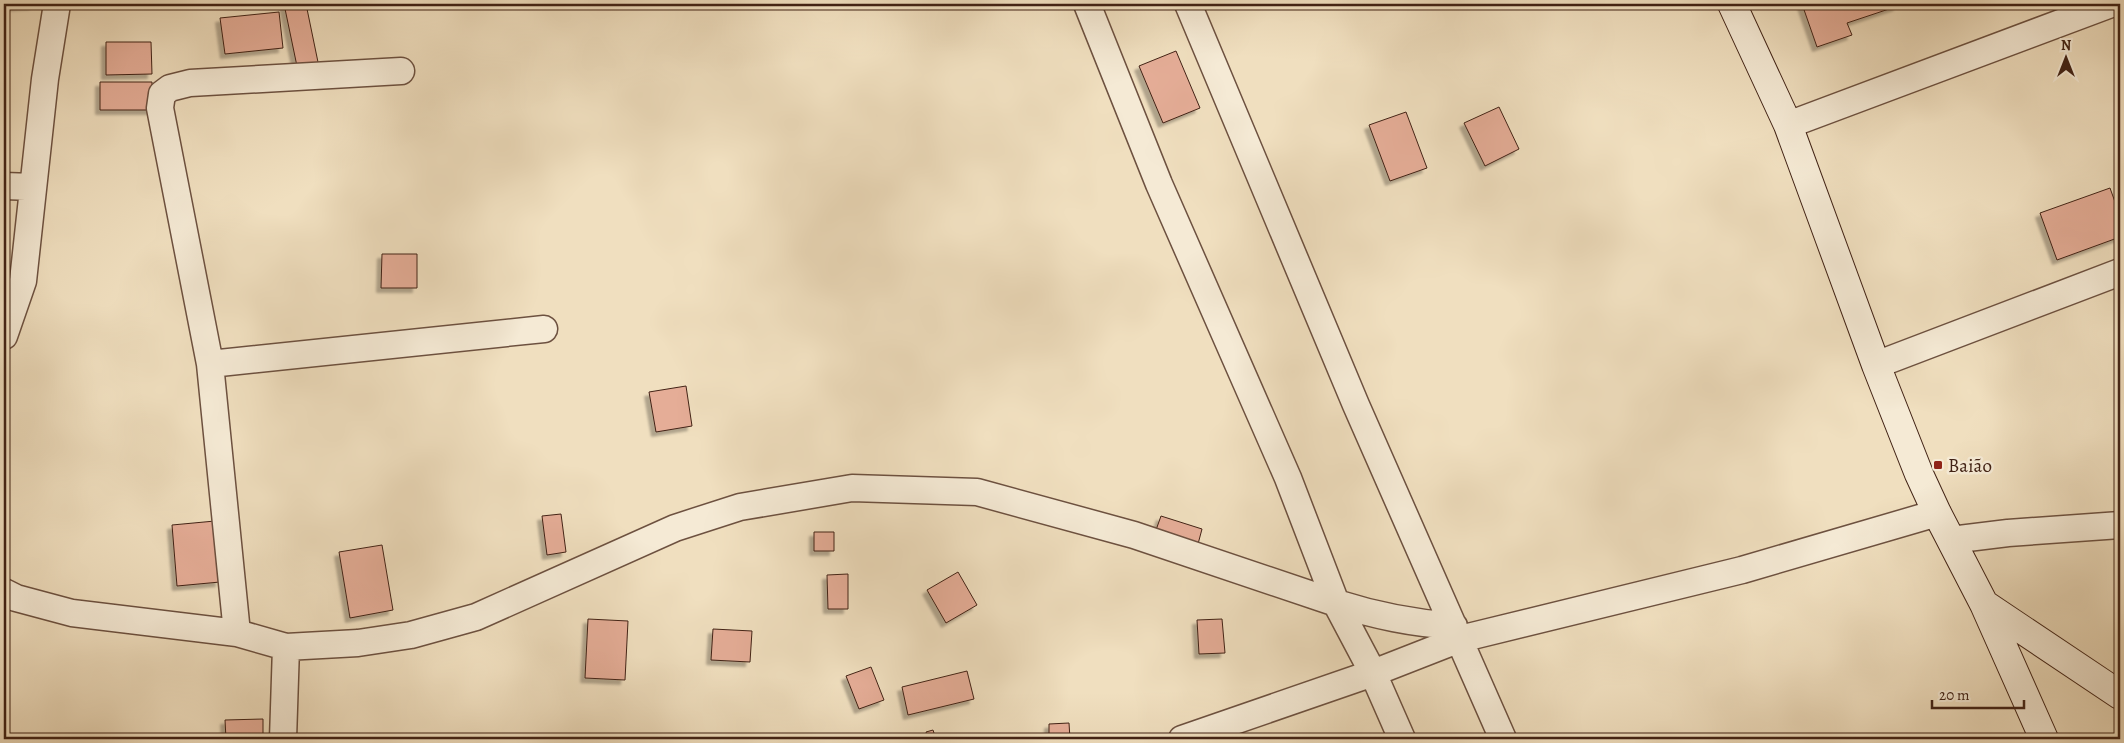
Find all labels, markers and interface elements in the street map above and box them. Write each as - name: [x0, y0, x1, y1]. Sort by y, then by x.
- north arrow: [2042, 32, 2092, 82]
- text: N: [2061, 36, 2071, 55]
- place label: Baião: [1948, 453, 1992, 479]
- marker: Baião: [1932, 459, 1944, 471]
- scale bar: [1932, 678, 2024, 710]
- text: 20 m: [1939, 685, 1970, 705]

